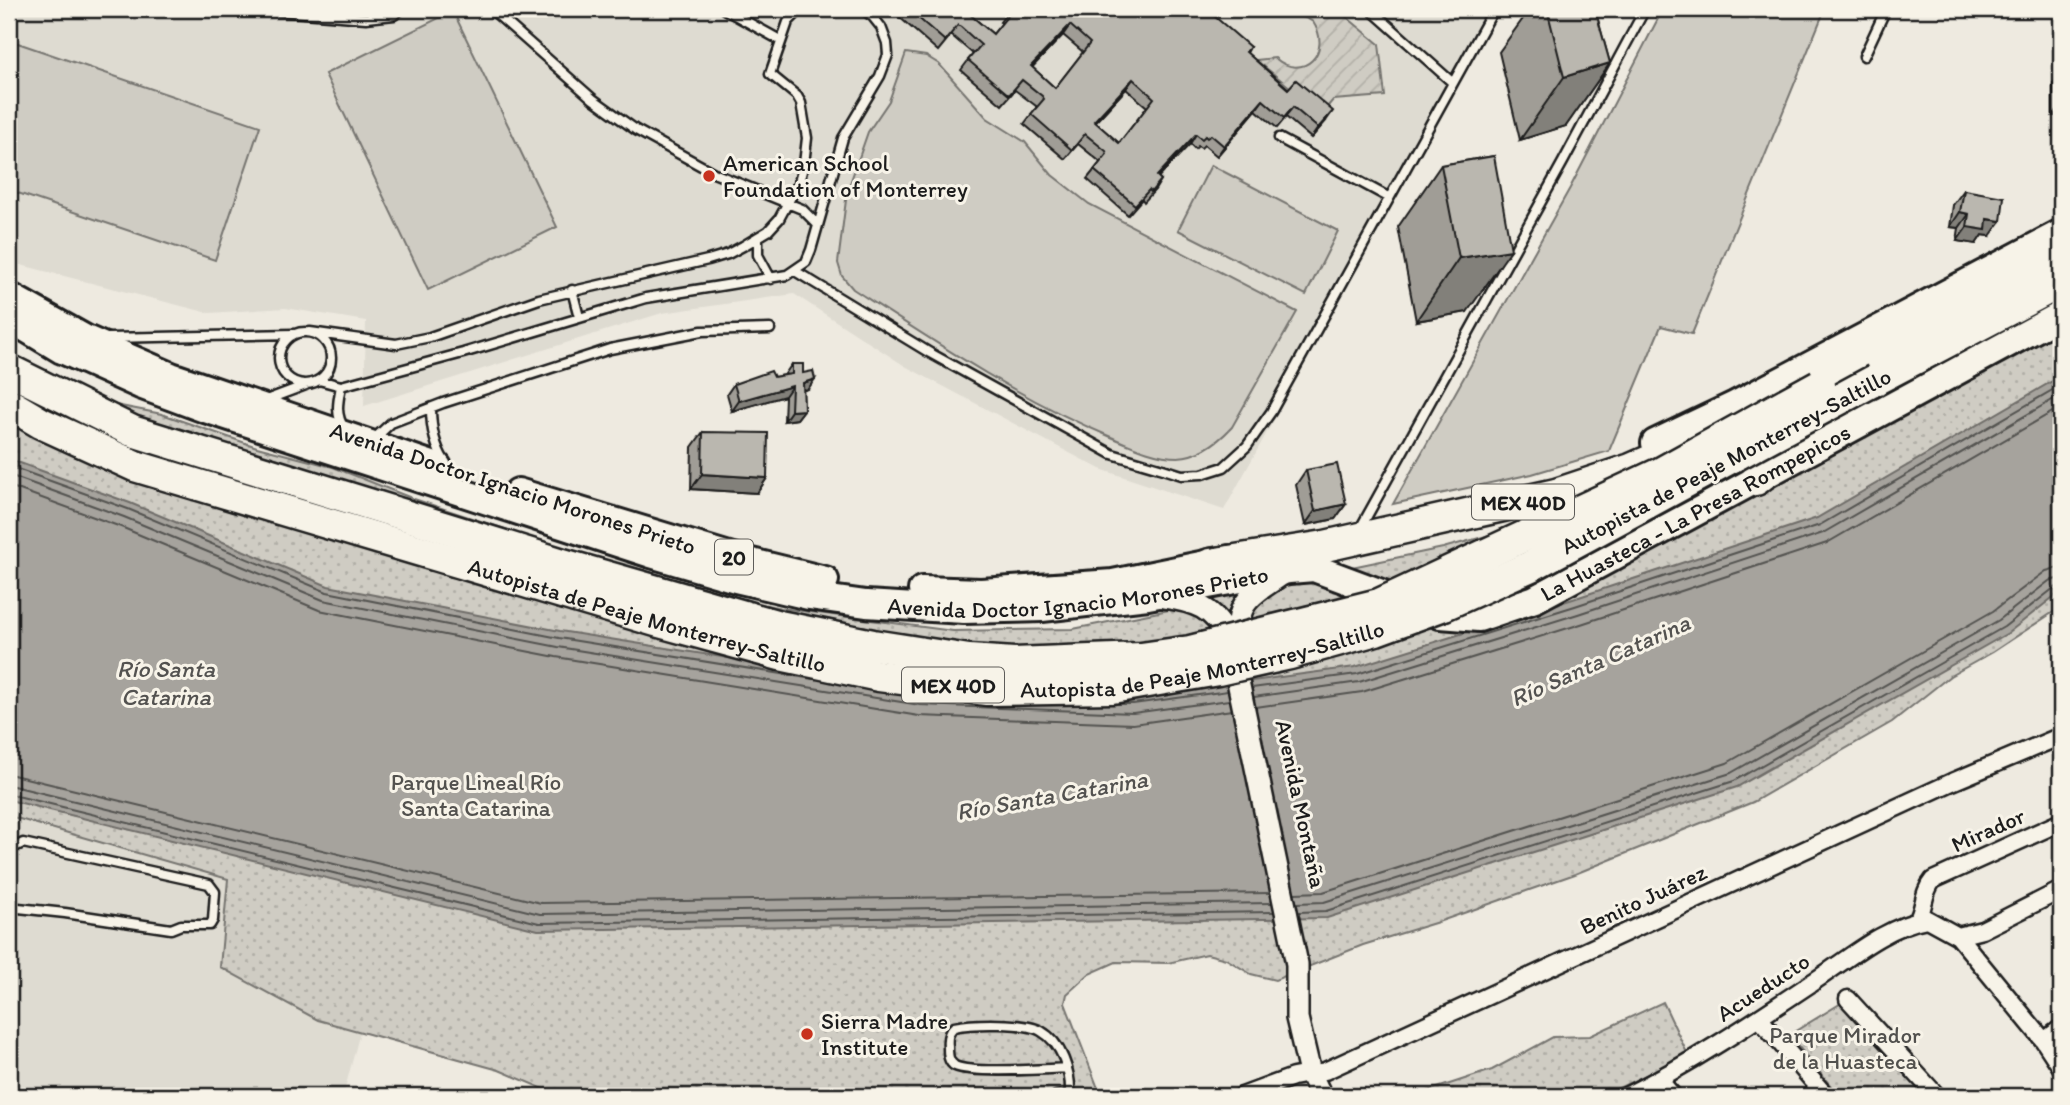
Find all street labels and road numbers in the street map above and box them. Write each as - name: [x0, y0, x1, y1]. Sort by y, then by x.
- street label: Autopista de Peaje Monterrey-Saltillo: [1556, 362, 1896, 560]
- street label: Avenida Doctor Ignacio Morones Prieto: [327, 416, 699, 560]
- street label: La Huasteca - La Presa Rompepicos: [1536, 417, 1855, 607]
- road number: MEX 40D: [1472, 484, 1574, 520]
- road number: 20: [715, 540, 753, 574]
- street label: Autopista de Peaje Monterrey-Saltillo: [465, 552, 828, 678]
- street label: Avenida Doctor Ignacio Morones Prieto: [887, 560, 1270, 624]
- street label: Autopista de Peaje Monterrey-Saltillo: [1020, 614, 1388, 703]
- road number: MEX 40D: [902, 668, 1004, 702]
- street label: Avenida Montaña: [1269, 717, 1333, 891]
- street label: Mirador: [1947, 801, 2029, 859]
- street label: Benito Juárez: [1575, 857, 1711, 941]
- street label: Acueducto: [1711, 947, 1815, 1027]

